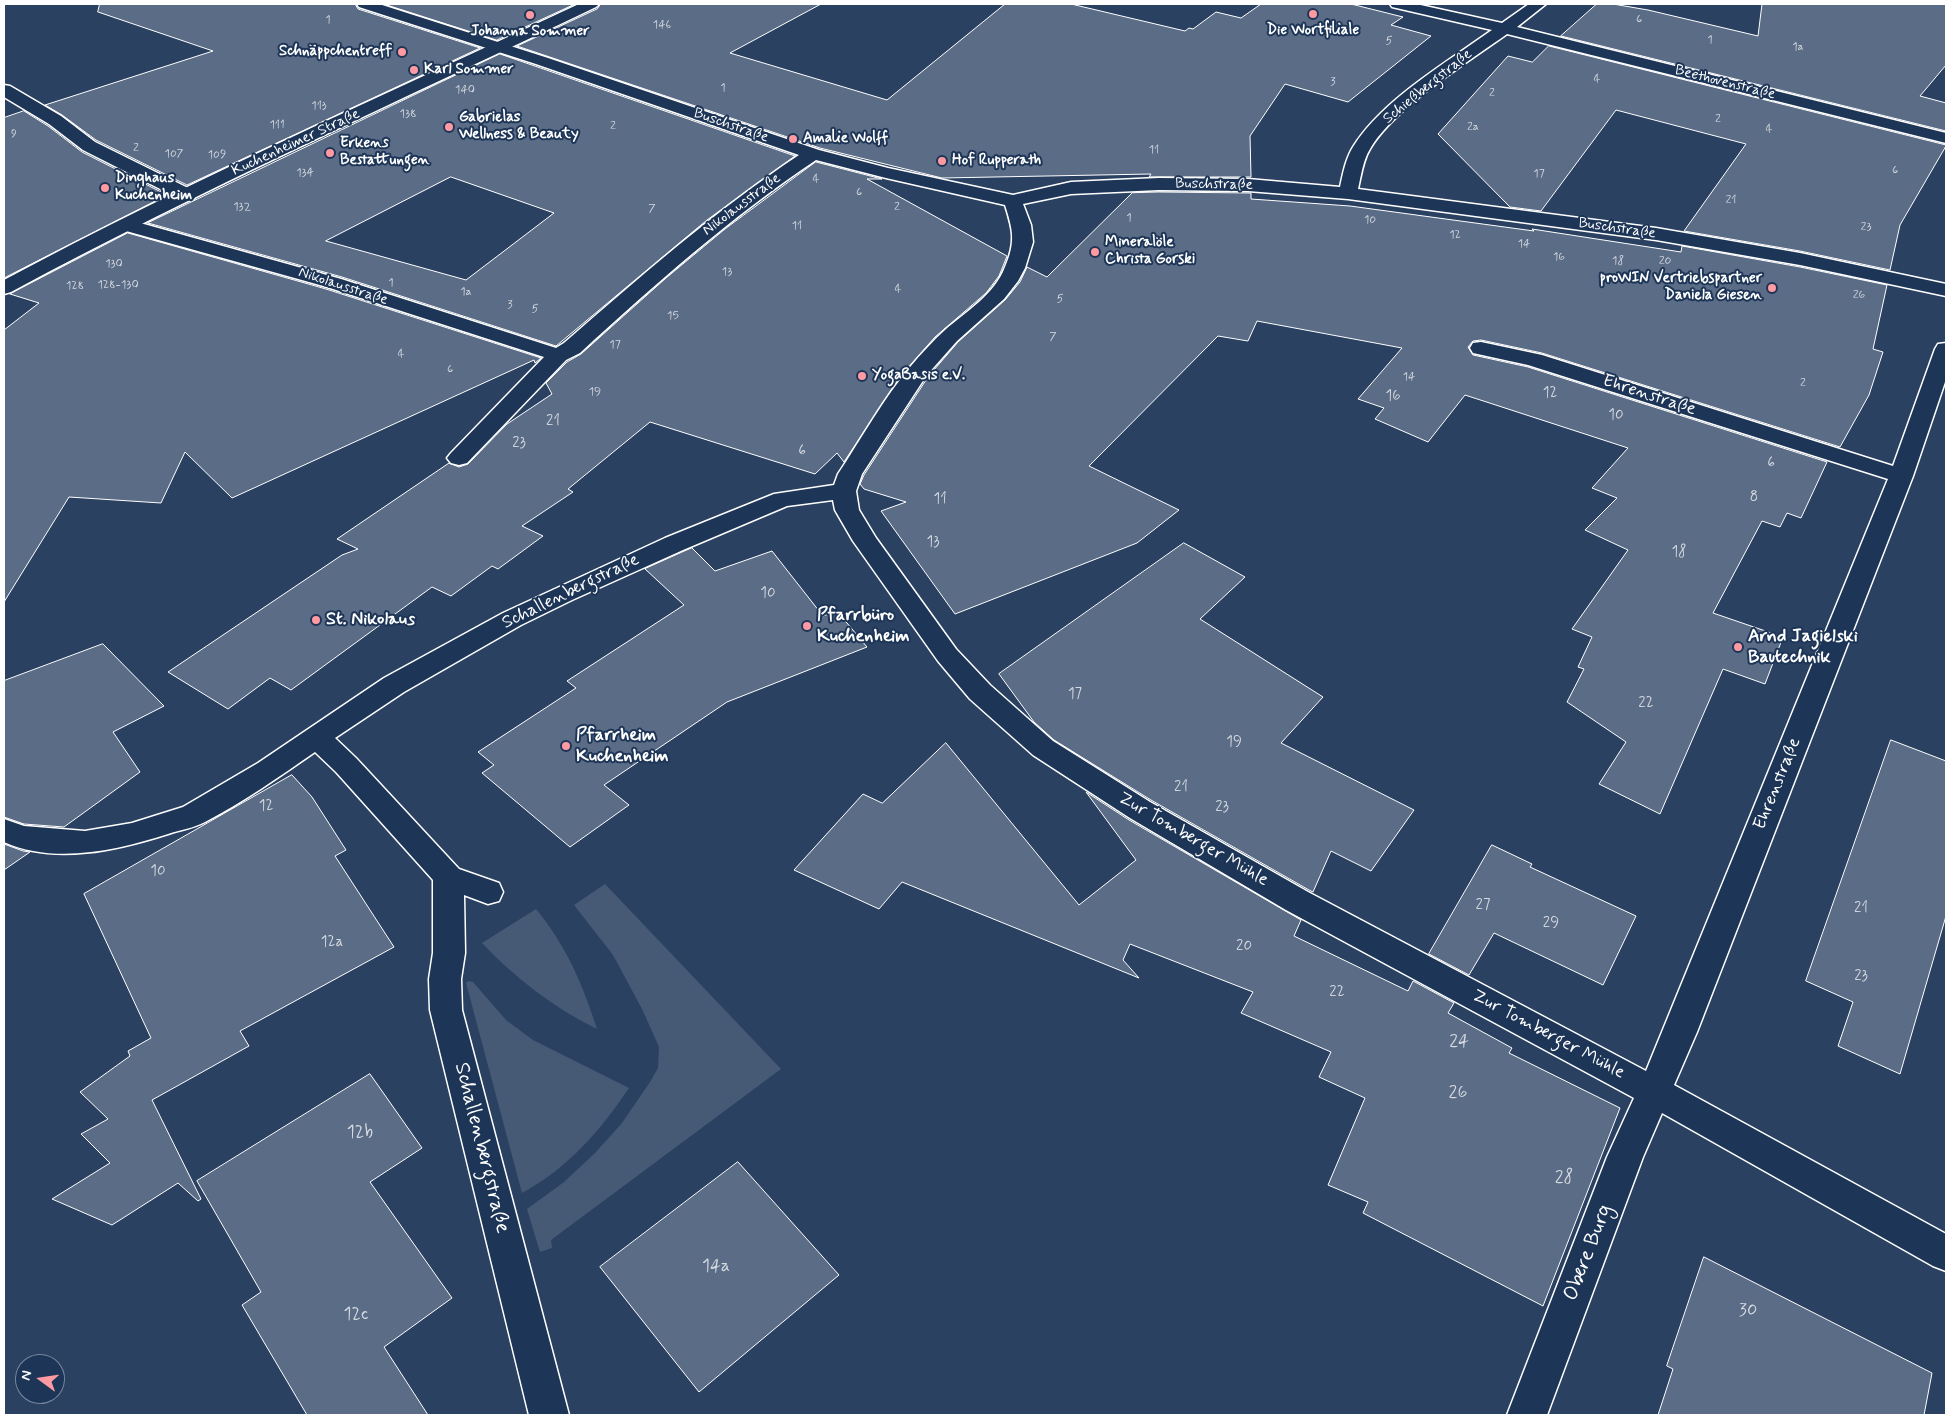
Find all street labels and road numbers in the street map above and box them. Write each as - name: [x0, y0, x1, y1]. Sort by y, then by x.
- street label: Schießbergstraße: [1380, 46, 1476, 128]
- street label: Beethovenstraße: [1673, 62, 1777, 104]
- street label: Kuchenheimer Straße: [229, 105, 363, 181]
- street label: Buschstraße: [691, 105, 771, 147]
- street label: Nikolausstraße: [699, 170, 785, 240]
- street label: Buschstraße: [1175, 175, 1253, 195]
- street label: Buschstraße: [1577, 215, 1657, 243]
- street label: Nikolausstraße: [296, 264, 390, 310]
- street label: Ehrenstraße: [1599, 371, 1699, 421]
- street label: Schallenbergstraße: [499, 549, 643, 635]
- street label: Ehrenstraße: [1750, 735, 1806, 833]
- street label: Zur Tomberger Mühle: [1114, 788, 1272, 892]
- street label: Zur Tomberger Mühle: [1468, 986, 1628, 1084]
- street label: Schallenbergstraße: [448, 1060, 514, 1236]
- street label: Obere Burg: [1559, 1201, 1619, 1305]

